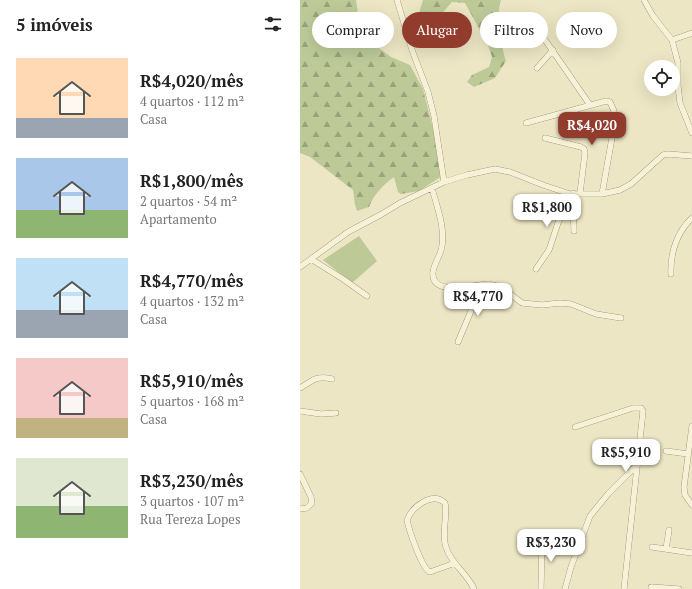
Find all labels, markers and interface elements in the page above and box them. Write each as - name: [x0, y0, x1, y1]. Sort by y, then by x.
- chip: Comprar: [312, 12, 394, 48]
- chip: Alugar: [402, 12, 472, 48]
- chip: Filtros: [480, 12, 548, 48]
- chip: Novo: [556, 12, 617, 48]
- text: 5 imóveis: [16, 13, 93, 36]
- icon: filters: [262, 13, 284, 35]
- map controls: [644, 60, 680, 96]
- button: locate: [644, 60, 680, 96]
- text: R$4,020/mês: [140, 69, 243, 92]
- icon: home: [48, 74, 96, 122]
- text: 4 quartos · 112 m²: [140, 92, 244, 110]
- text: Casa: [140, 110, 167, 128]
- pin: R$4,020: [555, 112, 629, 146]
- text: R$4,020: [567, 116, 617, 134]
- text: R$1,800/mês: [140, 169, 243, 192]
- icon: home: [48, 174, 96, 222]
- text: 2 quartos · 54 m²: [140, 192, 237, 210]
- pin: R$1,800: [510, 194, 584, 228]
- text: R$1,800: [522, 198, 572, 216]
- text: Apartamento: [140, 210, 217, 228]
- text: R$4,770/mês: [140, 269, 243, 292]
- icon: home: [48, 274, 96, 322]
- pin: R$4,770: [441, 283, 515, 317]
- text: R$4,770: [453, 287, 503, 305]
- text: 4 quartos · 132 m²: [140, 292, 244, 310]
- text: Casa: [140, 310, 167, 328]
- text: R$5,910/mês: [140, 369, 243, 392]
- icon: home: [48, 374, 96, 422]
- text: 5 quartos · 168 m²: [140, 392, 244, 410]
- text: Casa: [140, 410, 167, 428]
- pin: R$5,910: [589, 439, 663, 473]
- text: R$5,910: [601, 443, 651, 461]
- text: R$3,230/mês: [140, 469, 243, 492]
- icon: home: [48, 474, 96, 522]
- text: 3 quartos · 107 m²: [140, 492, 244, 510]
- text: Rua Tereza Lopes: [140, 510, 241, 528]
- pin: R$3,230: [514, 529, 588, 563]
- text: R$3,230: [526, 533, 576, 551]

